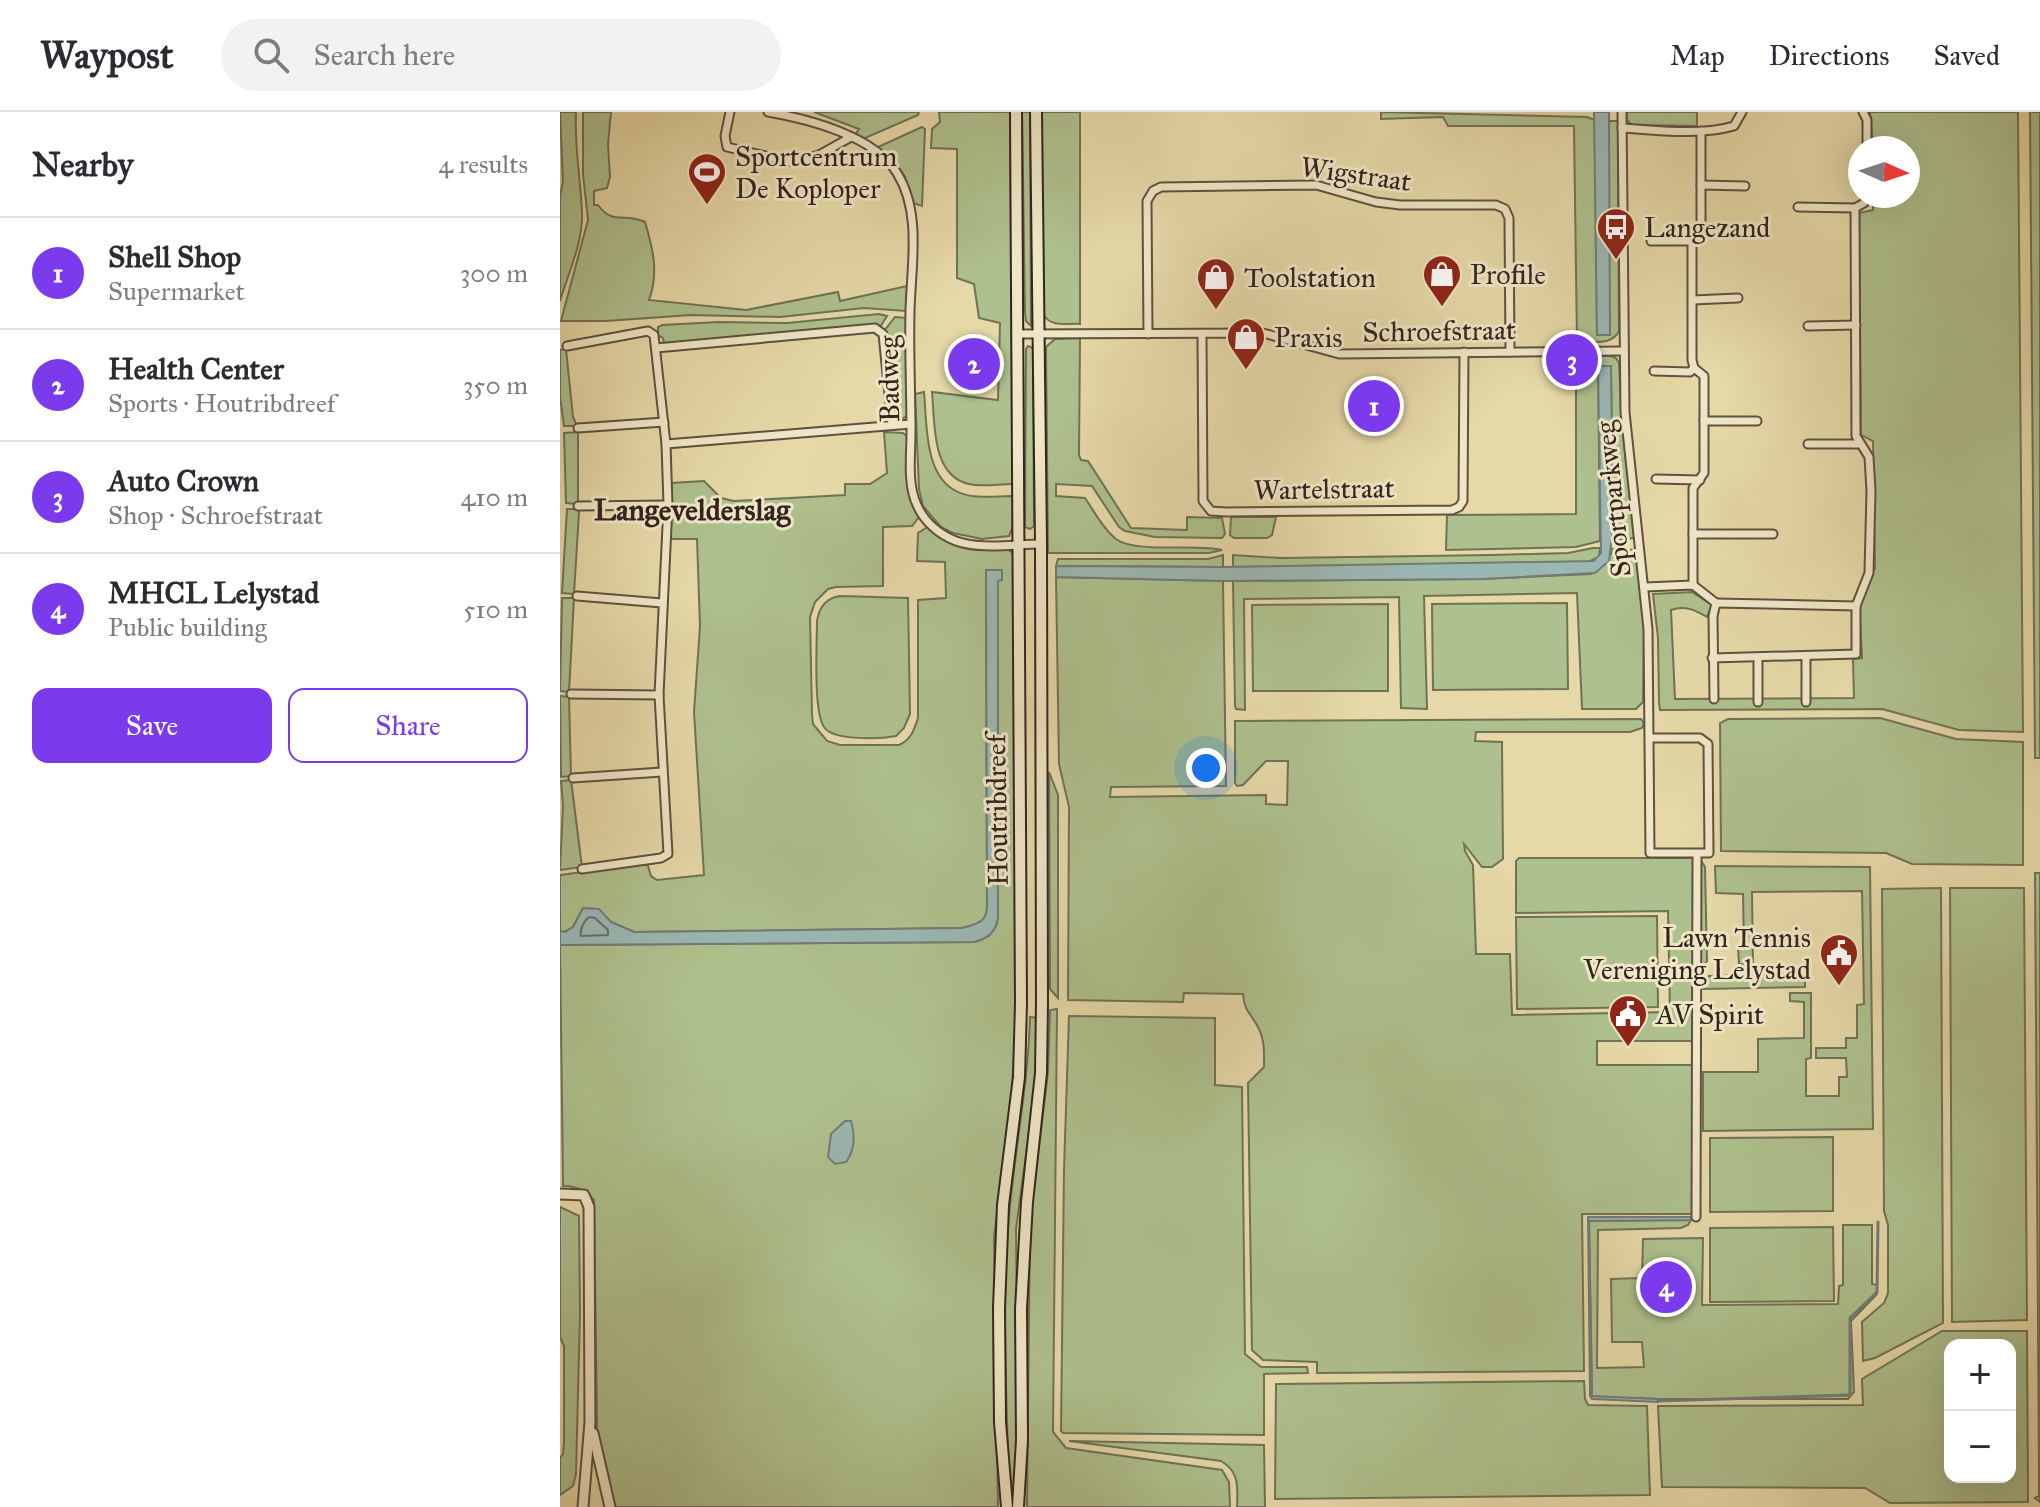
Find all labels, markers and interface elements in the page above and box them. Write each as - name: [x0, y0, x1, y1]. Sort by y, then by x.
- search box: [221, 19, 781, 91]
- text: Waypost: [40, 32, 173, 78]
- icon: search: [249, 33, 293, 77]
- text: Search here: [313, 37, 455, 73]
- text: Map: [1670, 38, 1725, 73]
- text: Directions: [1769, 38, 1890, 73]
- text: Saved: [1934, 38, 2000, 73]
- north arrow: [1848, 136, 1920, 208]
- place label: Sportcentrum De Koploper: [735, 139, 897, 206]
- text: Nearby: [32, 144, 134, 185]
- text: 4 results: [439, 148, 528, 180]
- street label: Wigstraat: [1298, 149, 1414, 199]
- sports icon: Sportcentrum De Koploper: [686, 151, 728, 206]
- bus stop icon: Langezand: [1595, 206, 1637, 261]
- place label: Langezand: [1644, 210, 1770, 245]
- text: Shell Shop: [108, 239, 241, 275]
- shop icon: Profile: [1421, 253, 1463, 308]
- shop icon: Toolstation: [1195, 256, 1237, 311]
- text: 1: [53, 257, 63, 289]
- text: 300 m: [460, 257, 528, 289]
- place label: Profile: [1470, 257, 1546, 292]
- place label: Toolstation: [1244, 260, 1376, 295]
- text: Supermarket: [108, 275, 245, 307]
- street label: Schroefstraat: [1362, 312, 1516, 350]
- shop icon: Praxis: [1225, 316, 1267, 371]
- place label: Praxis: [1274, 320, 1343, 355]
- pin: 3: [1546, 330, 1598, 390]
- street label: Badweg: [871, 334, 907, 423]
- pin: 2: [948, 334, 1000, 394]
- text: Health Center: [108, 351, 284, 387]
- text: 2: [52, 369, 64, 401]
- text: 350 m: [463, 369, 528, 401]
- pin: 1: [1348, 376, 1400, 436]
- text: Sports · Houtribdreef: [108, 387, 336, 419]
- street label: Sportparkweg: [1587, 418, 1639, 579]
- text: Auto Crown: [108, 463, 259, 499]
- street label: Wartelstraat: [1253, 470, 1395, 508]
- text: 3: [53, 481, 63, 513]
- text: 410 m: [461, 481, 528, 513]
- district label: Langevelderslag: [594, 492, 791, 528]
- text: Shop · Schroefstraat: [108, 499, 323, 531]
- text: MHCL Lelystad: [108, 575, 319, 611]
- text: 4: [51, 593, 65, 625]
- text: 510 m: [463, 593, 528, 625]
- text: Public building: [108, 611, 267, 643]
- button: Save: [32, 688, 272, 763]
- button: Share: [288, 688, 528, 763]
- street label: Houtribdreef: [978, 729, 1016, 886]
- your location: [1186, 748, 1226, 788]
- place label: Lawn Tennis Vereniging Lelystad: [1582, 920, 1811, 987]
- public building icon: Lawn Tennis Vereniging Lelystad: [1818, 932, 1860, 987]
- public building icon: AV Spirit: [1607, 993, 1649, 1048]
- place label: AV Spirit: [1655, 997, 1764, 1032]
- pin: 4: [1640, 1257, 1692, 1317]
- map controls: [1944, 1339, 2016, 1483]
- button: +: [1944, 1339, 2016, 1411]
- button: −: [1944, 1411, 2016, 1483]

